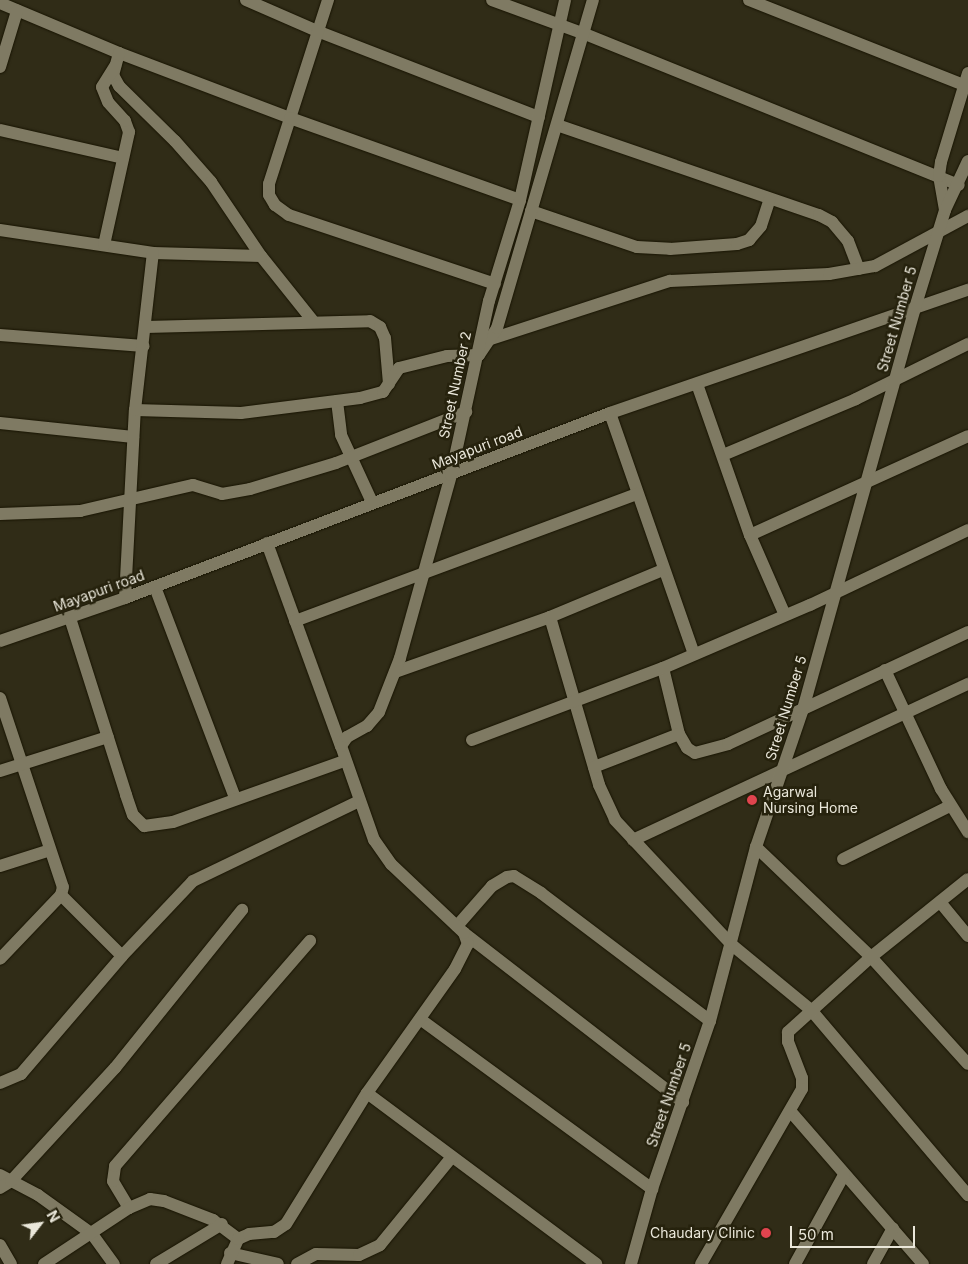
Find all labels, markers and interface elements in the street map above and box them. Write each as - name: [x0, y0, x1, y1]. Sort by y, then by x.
- street label: Street Number 5: [874, 264, 920, 374]
- street label: Street Number 2: [435, 330, 475, 440]
- street label: Mayapuri road: [429, 423, 525, 473]
- street label: Mayapuri road: [51, 567, 147, 615]
- street label: Street Number 5: [762, 653, 810, 763]
- place label: Agarwal Nursing Home: [763, 784, 858, 816]
- marker: Agarwal Nursing Home: [745, 793, 759, 807]
- street label: Street Number 5: [643, 1041, 695, 1149]
- north arrow: [15, 1199, 65, 1249]
- text: N: [43, 1207, 63, 1225]
- scale bar: [793, 1216, 918, 1248]
- place label: Chaudary Clinic: [650, 1225, 755, 1241]
- text: 50 m: [798, 1225, 834, 1244]
- marker: Chaudary Clinic: [759, 1226, 773, 1240]

